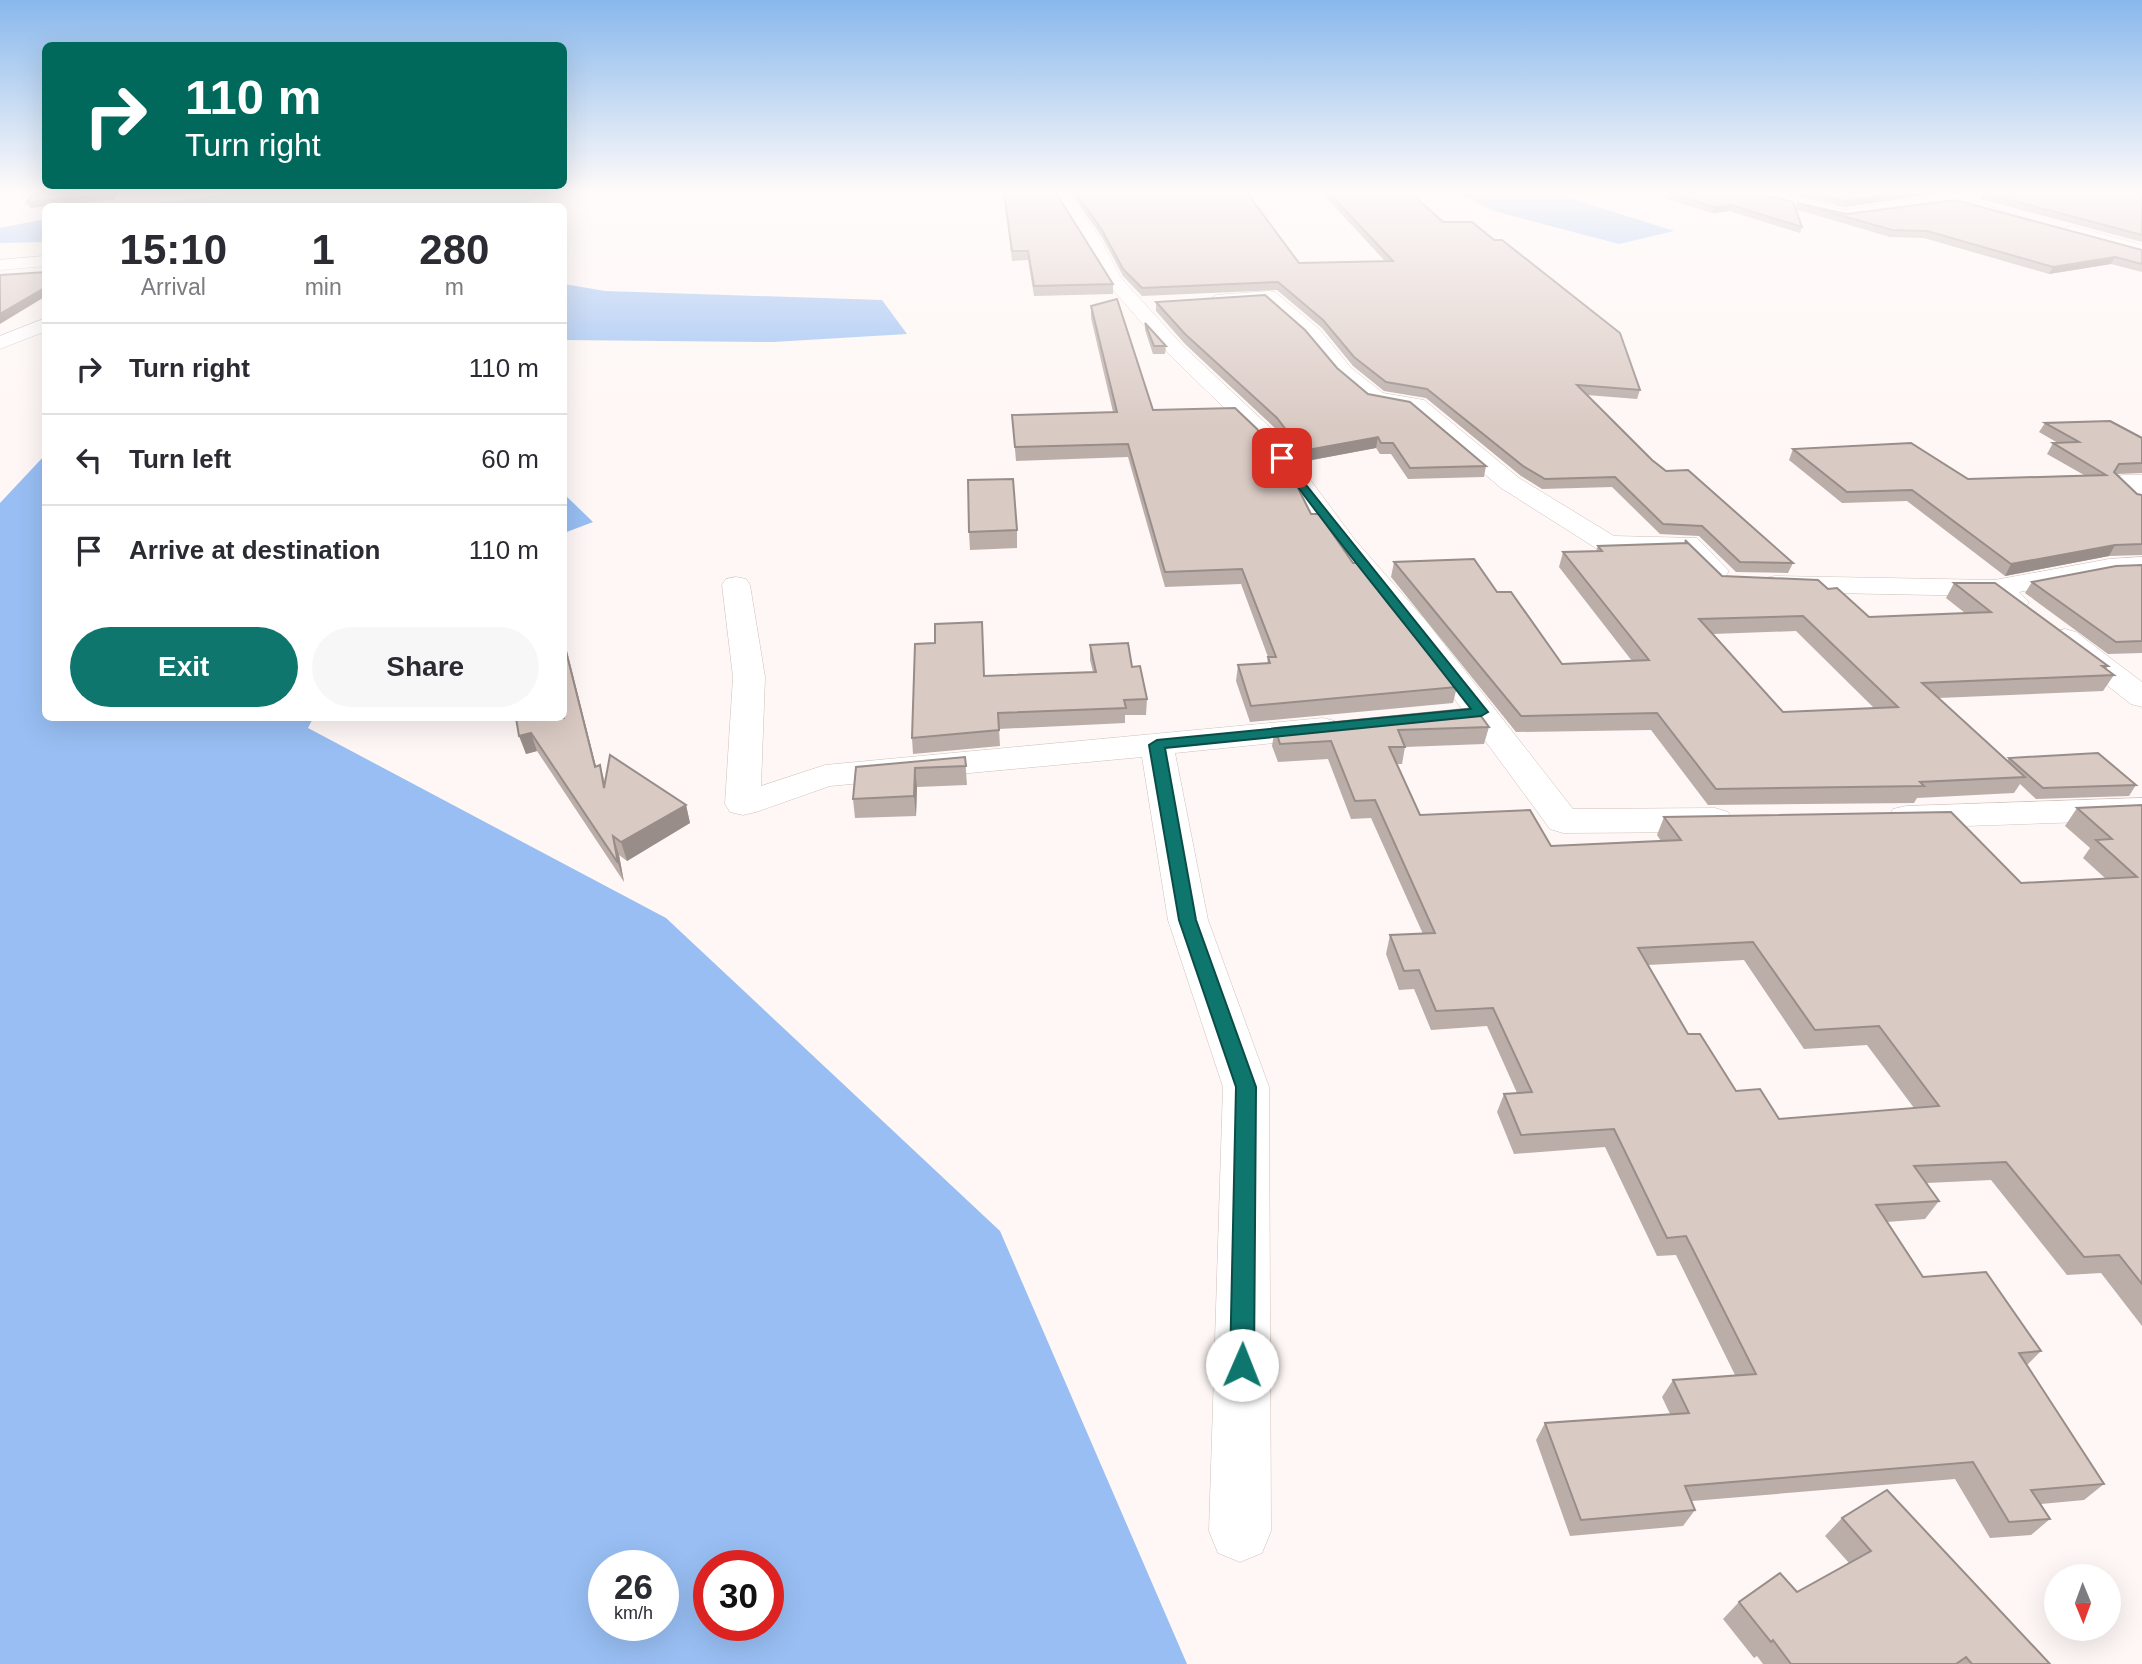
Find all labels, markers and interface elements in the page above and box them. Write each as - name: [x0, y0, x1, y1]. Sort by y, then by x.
- icon: right: [70, 70, 161, 161]
- text: 110 m: [185, 70, 321, 124]
- text: Turn right: [185, 127, 321, 163]
- text: 15:10: [120, 226, 227, 273]
- text: 1: [311, 226, 335, 273]
- text: 280: [419, 226, 489, 273]
- text: Arrival: [141, 274, 206, 300]
- text: min: [305, 274, 342, 300]
- text: m: [445, 274, 464, 300]
- icon: right: [70, 350, 108, 388]
- text: Turn right: [129, 353, 250, 383]
- text: 110 m: [469, 353, 539, 383]
- pin: [1252, 428, 1312, 488]
- icon: arrive: [1263, 439, 1301, 477]
- icon: left: [70, 441, 108, 479]
- text: Turn left: [129, 444, 231, 474]
- text: 60 m: [481, 444, 539, 474]
- icon: arrive: [70, 532, 108, 570]
- text: Arrive at destination: [129, 535, 380, 565]
- text: 110 m: [469, 535, 539, 565]
- button: Exit: [70, 627, 298, 707]
- button: Share: [312, 627, 539, 707]
- position arrow: [1205, 1328, 1279, 1402]
- speed limit sign: 30: [693, 1550, 784, 1641]
- north arrow: [2044, 1564, 2121, 1642]
- map controls: [2044, 1564, 2121, 1641]
- text: 26: [614, 1567, 653, 1606]
- text: km/h: [614, 1603, 653, 1623]

